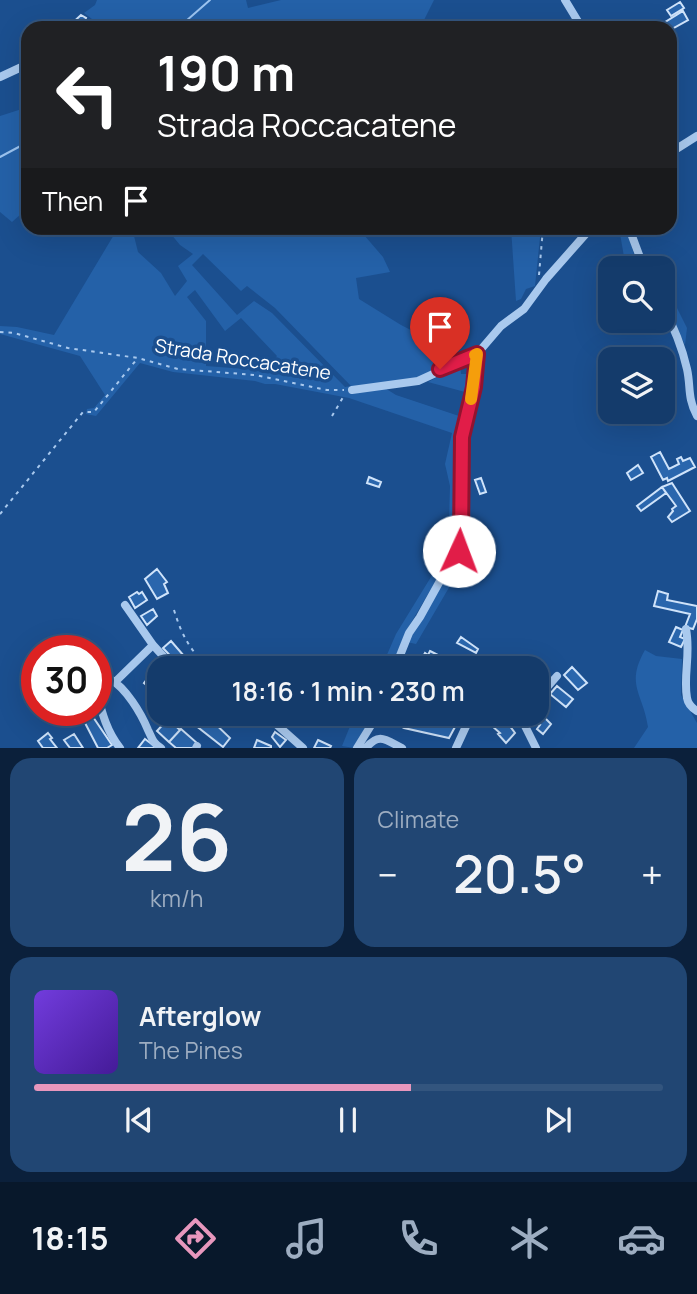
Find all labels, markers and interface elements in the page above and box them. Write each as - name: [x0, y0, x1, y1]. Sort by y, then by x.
- text: 190 m: [157, 39, 295, 106]
- icon: left: [42, 49, 133, 140]
- text: Strada Roccacatene: [157, 103, 456, 147]
- icon: arrive: [117, 182, 155, 220]
- text: Then: [42, 183, 103, 219]
- map controls: [598, 256, 675, 424]
- button: search: [598, 256, 675, 333]
- pin: [410, 297, 470, 369]
- icon: arrive: [421, 308, 459, 346]
- street label: Strada Roccacatene: [153, 332, 333, 386]
- button: layers: [598, 347, 675, 424]
- position arrow: [422, 514, 496, 588]
- speed limit sign: 30: [21, 635, 112, 726]
- text: 18:16 · 1 min · 230 m: [231, 673, 465, 709]
- text: 26: [121, 774, 232, 898]
- text: Climate: [378, 803, 459, 835]
- text: 20.5°: [453, 838, 586, 909]
- text: −: [378, 848, 398, 900]
- text: +: [641, 848, 663, 900]
- text: km/h: [150, 882, 204, 914]
- text: Afterglow: [139, 998, 261, 1034]
- text: The Pines: [139, 1034, 243, 1066]
- icon: previous: [120, 1101, 158, 1139]
- icon: pause: [329, 1101, 367, 1139]
- icon: next: [539, 1101, 577, 1139]
- icon: directions: [171, 1214, 220, 1263]
- icon: music: [282, 1214, 331, 1263]
- icon: phone: [394, 1214, 443, 1263]
- icon: climate: [505, 1214, 554, 1263]
- icon: car: [617, 1214, 666, 1263]
- text: 18:15: [31, 1216, 109, 1260]

